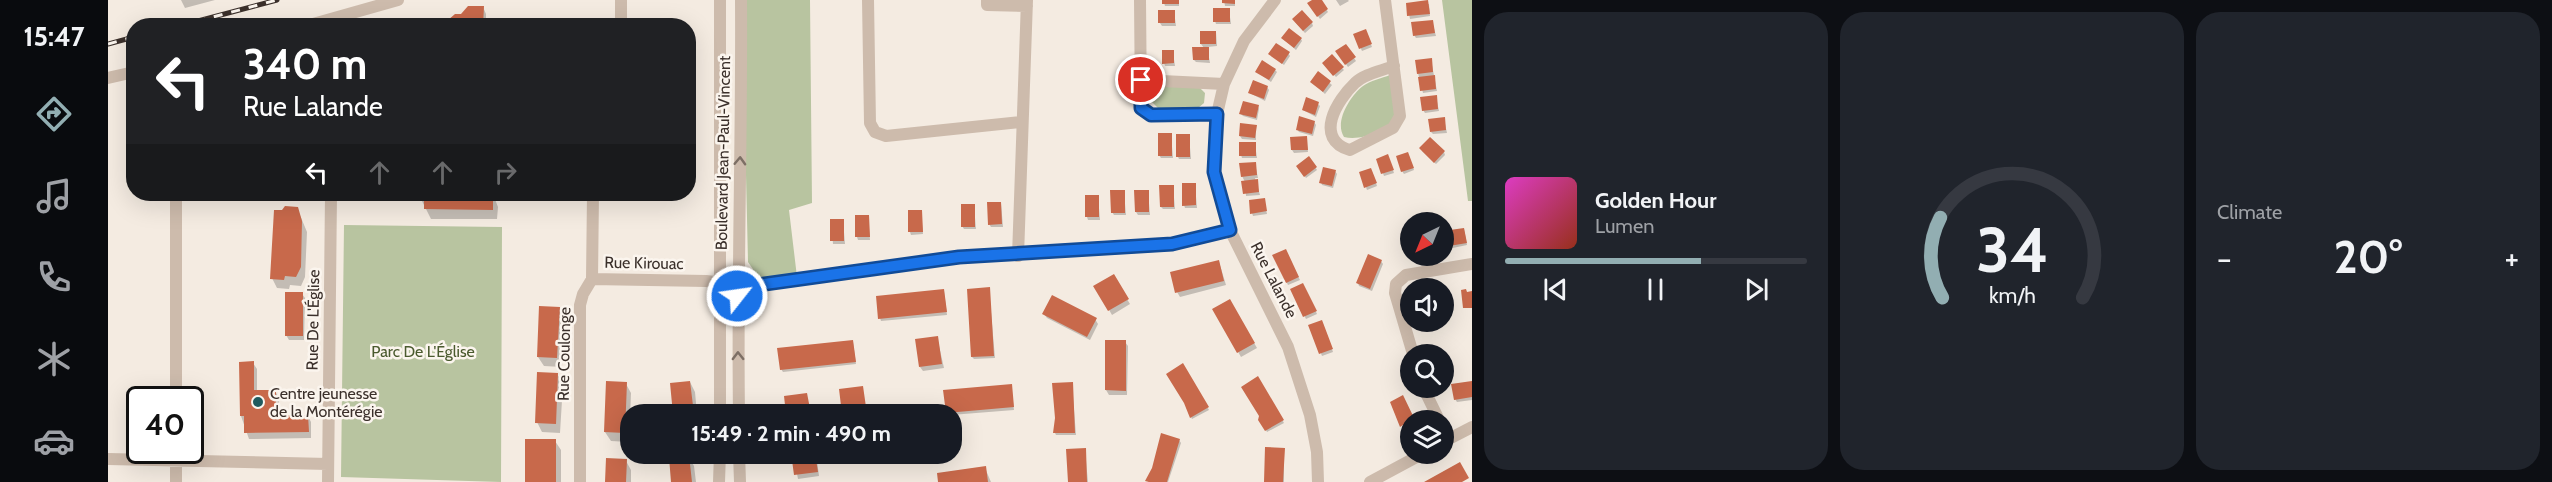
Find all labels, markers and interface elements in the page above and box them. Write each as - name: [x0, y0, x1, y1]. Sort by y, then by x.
- text: 15:47: [24, 20, 85, 53]
- text: 340 m: [243, 38, 367, 90]
- icon: left: [144, 42, 222, 120]
- pin: [1115, 54, 1166, 105]
- street label: Boulevard Jean-Paul-Vincent: [712, 55, 734, 250]
- icon: arrive: [1124, 63, 1157, 96]
- text: Rue Lalande: [243, 90, 383, 123]
- icon: directions: [33, 93, 75, 135]
- icon: left: [300, 156, 333, 189]
- icon: ahead: [363, 156, 396, 189]
- icon: ahead: [426, 156, 459, 189]
- icon: right: [489, 156, 522, 189]
- one-way arrow: [734, 156, 747, 165]
- icon: music: [33, 175, 75, 217]
- text: Golden Hour: [1595, 187, 1716, 214]
- text: Climate: [2217, 200, 2282, 224]
- north arrow: [1400, 212, 1454, 266]
- map controls: [1400, 212, 1454, 464]
- text: 34: [1976, 212, 2048, 288]
- text: Lumen: [1595, 214, 1654, 238]
- text: 20°: [2334, 230, 2402, 284]
- text: −: [2217, 238, 2232, 278]
- text: +: [2504, 238, 2519, 278]
- street label: Rue Lalande: [1247, 239, 1301, 321]
- street label: Rue Kirouac: [604, 253, 684, 273]
- icon: phone: [33, 256, 75, 298]
- position arrow: [705, 264, 769, 328]
- street label: Rue De L'Église: [303, 269, 323, 371]
- icon: previous: [1539, 273, 1572, 306]
- icon: pause: [1639, 273, 1672, 306]
- icon: next: [1740, 273, 1773, 306]
- button: sound: [1400, 278, 1454, 332]
- text: km/h: [1989, 282, 2035, 308]
- street label: Rue Coulonge: [554, 307, 574, 401]
- icon: climate: [33, 338, 75, 380]
- park label: Parc De L'Église: [371, 342, 475, 361]
- button: search: [1400, 344, 1454, 398]
- one-way arrow: [732, 351, 744, 360]
- place label: Centre jeunesse de la Montérégie: [270, 384, 383, 421]
- speed limit sign: 40: [126, 386, 204, 464]
- marker: Centre jeunesse de la Montérégie: [251, 395, 265, 409]
- button: layers: [1400, 410, 1454, 464]
- icon: car: [33, 420, 75, 462]
- text: 15:49 · 2 min · 490 m: [691, 420, 891, 447]

